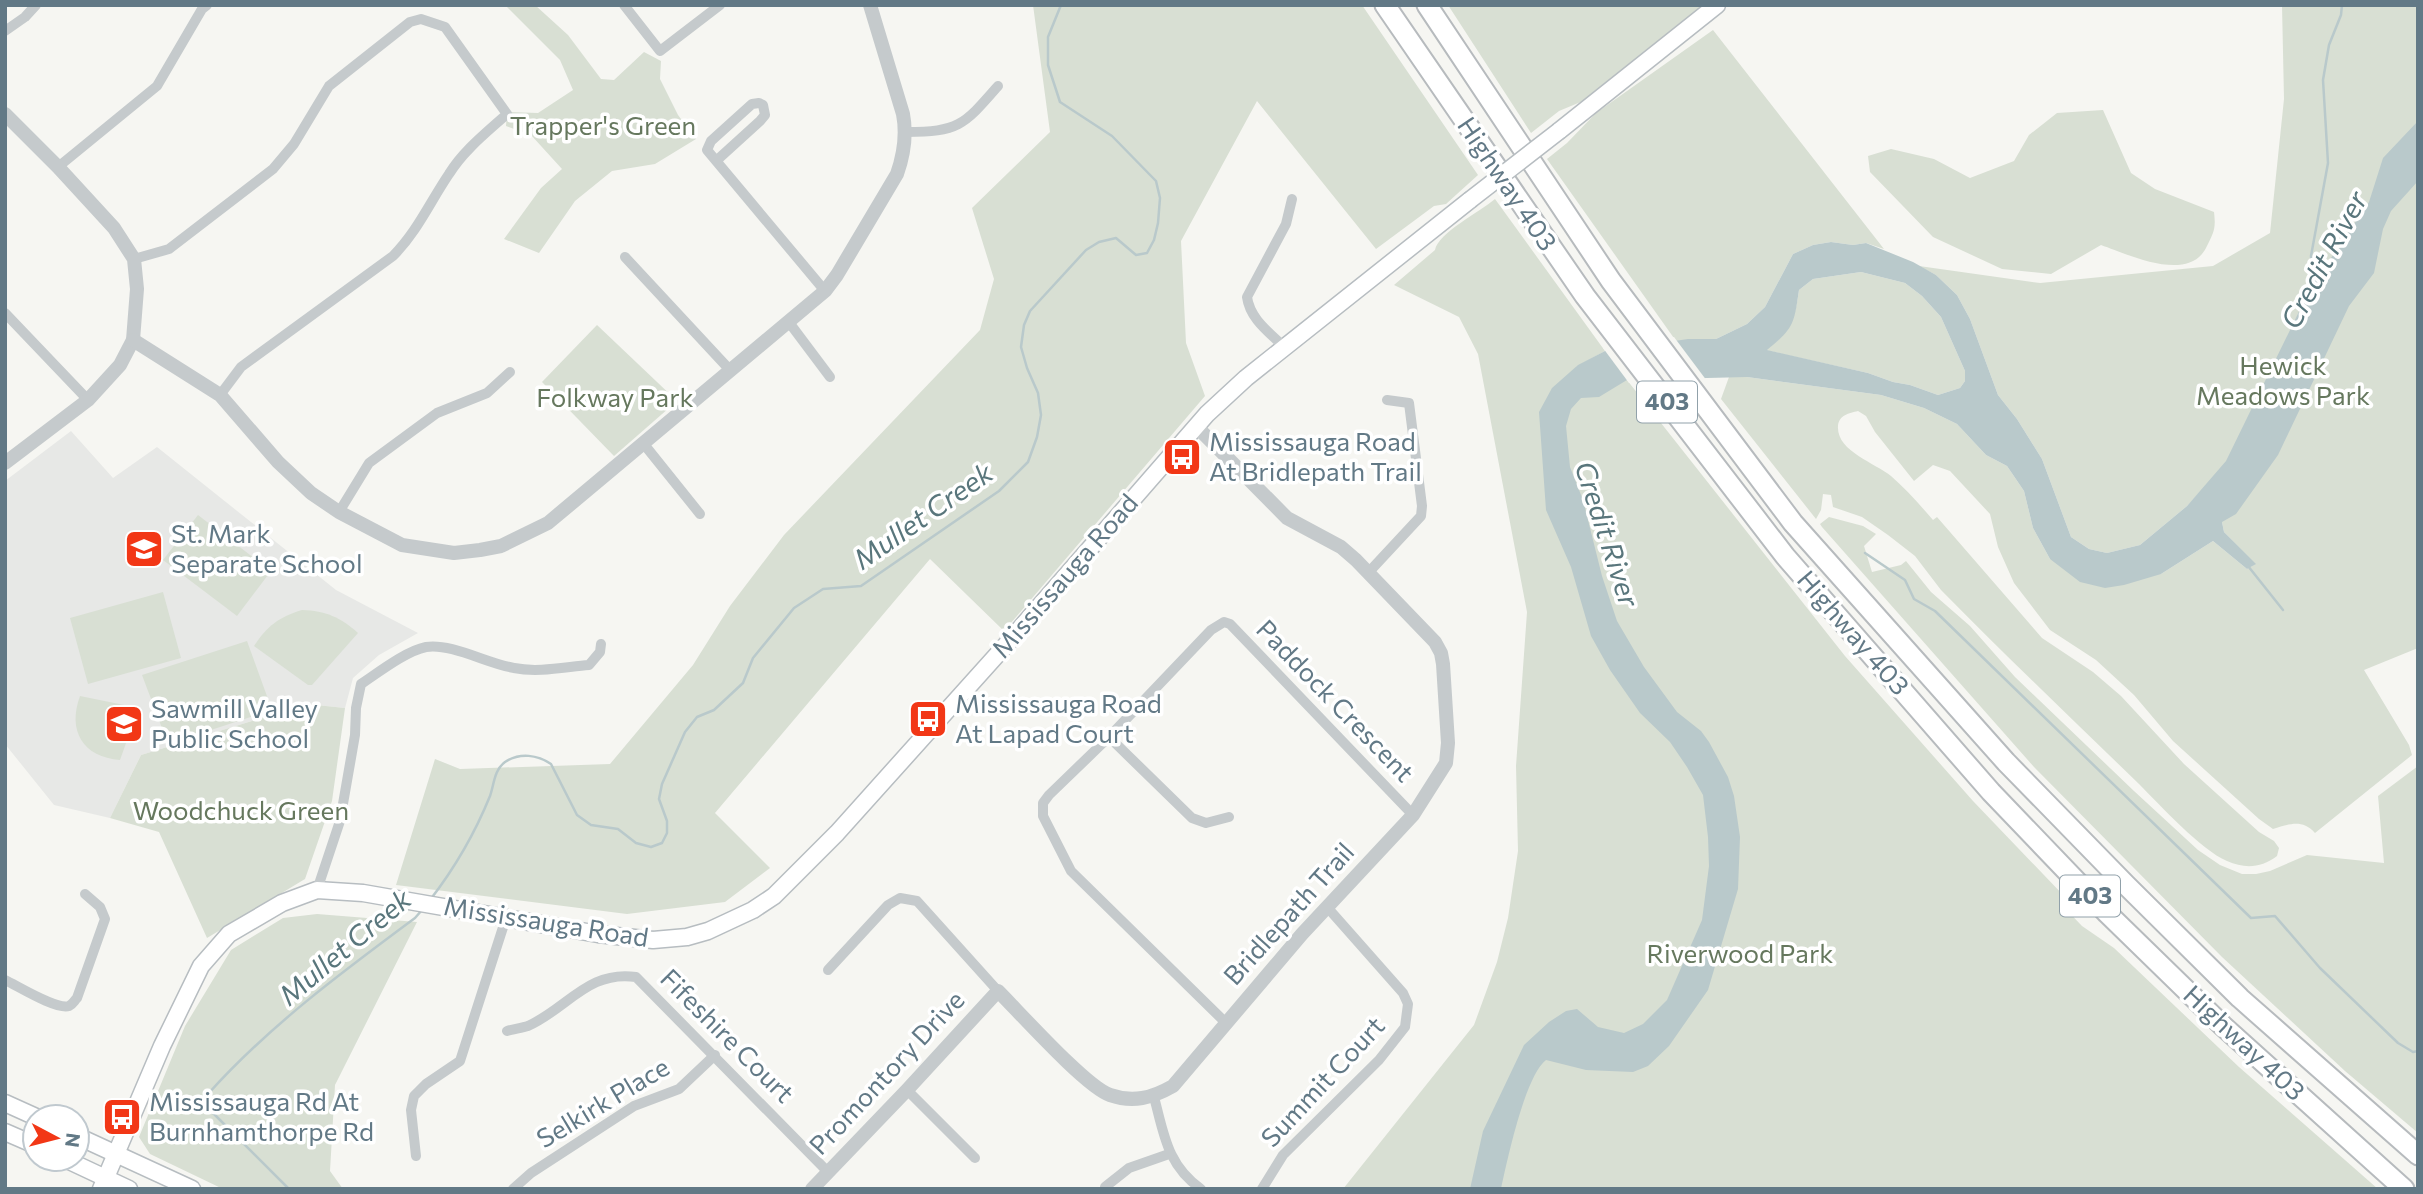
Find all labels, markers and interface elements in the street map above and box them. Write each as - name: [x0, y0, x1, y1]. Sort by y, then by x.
- park label: Trapper's Green: [510, 109, 696, 140]
- street label: Highway 403: [1452, 110, 1564, 256]
- water label: Credit River: [2273, 184, 2374, 334]
- park label: Hewick Meadows Park: [2196, 349, 2370, 410]
- park label: Folkway Park: [536, 381, 694, 412]
- road number: 403: [1637, 382, 1697, 422]
- place label: Mississauga Road At Bridlepath Trail: [1209, 425, 1422, 486]
- bus stop icon: Mississauga Road At Bridlepath Trail: [1161, 436, 1203, 478]
- water label: Mullet Creek: [846, 454, 999, 576]
- water label: Credit River: [1568, 457, 1648, 611]
- street label: Mississauga Road: [984, 487, 1143, 663]
- place label: St. Mark Separate School: [171, 517, 363, 578]
- school or university icon: St. Mark Separate School: [123, 528, 165, 570]
- street label: Highway 403: [1792, 564, 1917, 700]
- street label: Paddock Crescent: [1251, 613, 1421, 787]
- place label: Mississauga Road At Lapad Court: [955, 687, 1162, 748]
- place label: Sawmill Valley Public School: [151, 692, 318, 753]
- bus stop icon: Mississauga Road At Lapad Court: [907, 698, 949, 740]
- school or university icon: Sawmill Valley Public School: [103, 703, 145, 745]
- park label: Woodchuck Green: [133, 794, 349, 825]
- street label: Bridlepath Trail: [1216, 836, 1360, 990]
- road number: 403: [2060, 876, 2120, 916]
- water label: Mullet Creek: [271, 880, 418, 1012]
- street label: Mississauga Road: [442, 889, 651, 952]
- park label: Riverwood Park: [1647, 937, 1833, 968]
- street label: Fifeshire Court: [655, 962, 801, 1108]
- street label: Highway 403: [2178, 978, 2312, 1106]
- street label: Promontory Drive: [802, 984, 970, 1160]
- street label: Summit Court: [1254, 1010, 1390, 1152]
- street label: Selkirk Place: [530, 1050, 674, 1153]
- place label: Mississauga Rd At Burnhamthorpe Rd: [149, 1085, 374, 1146]
- bus stop icon: Mississauga Rd At Burnhamthorpe Rd: [101, 1096, 143, 1138]
- north arrow: [21, 1103, 91, 1173]
- text: N: [61, 1132, 86, 1149]

